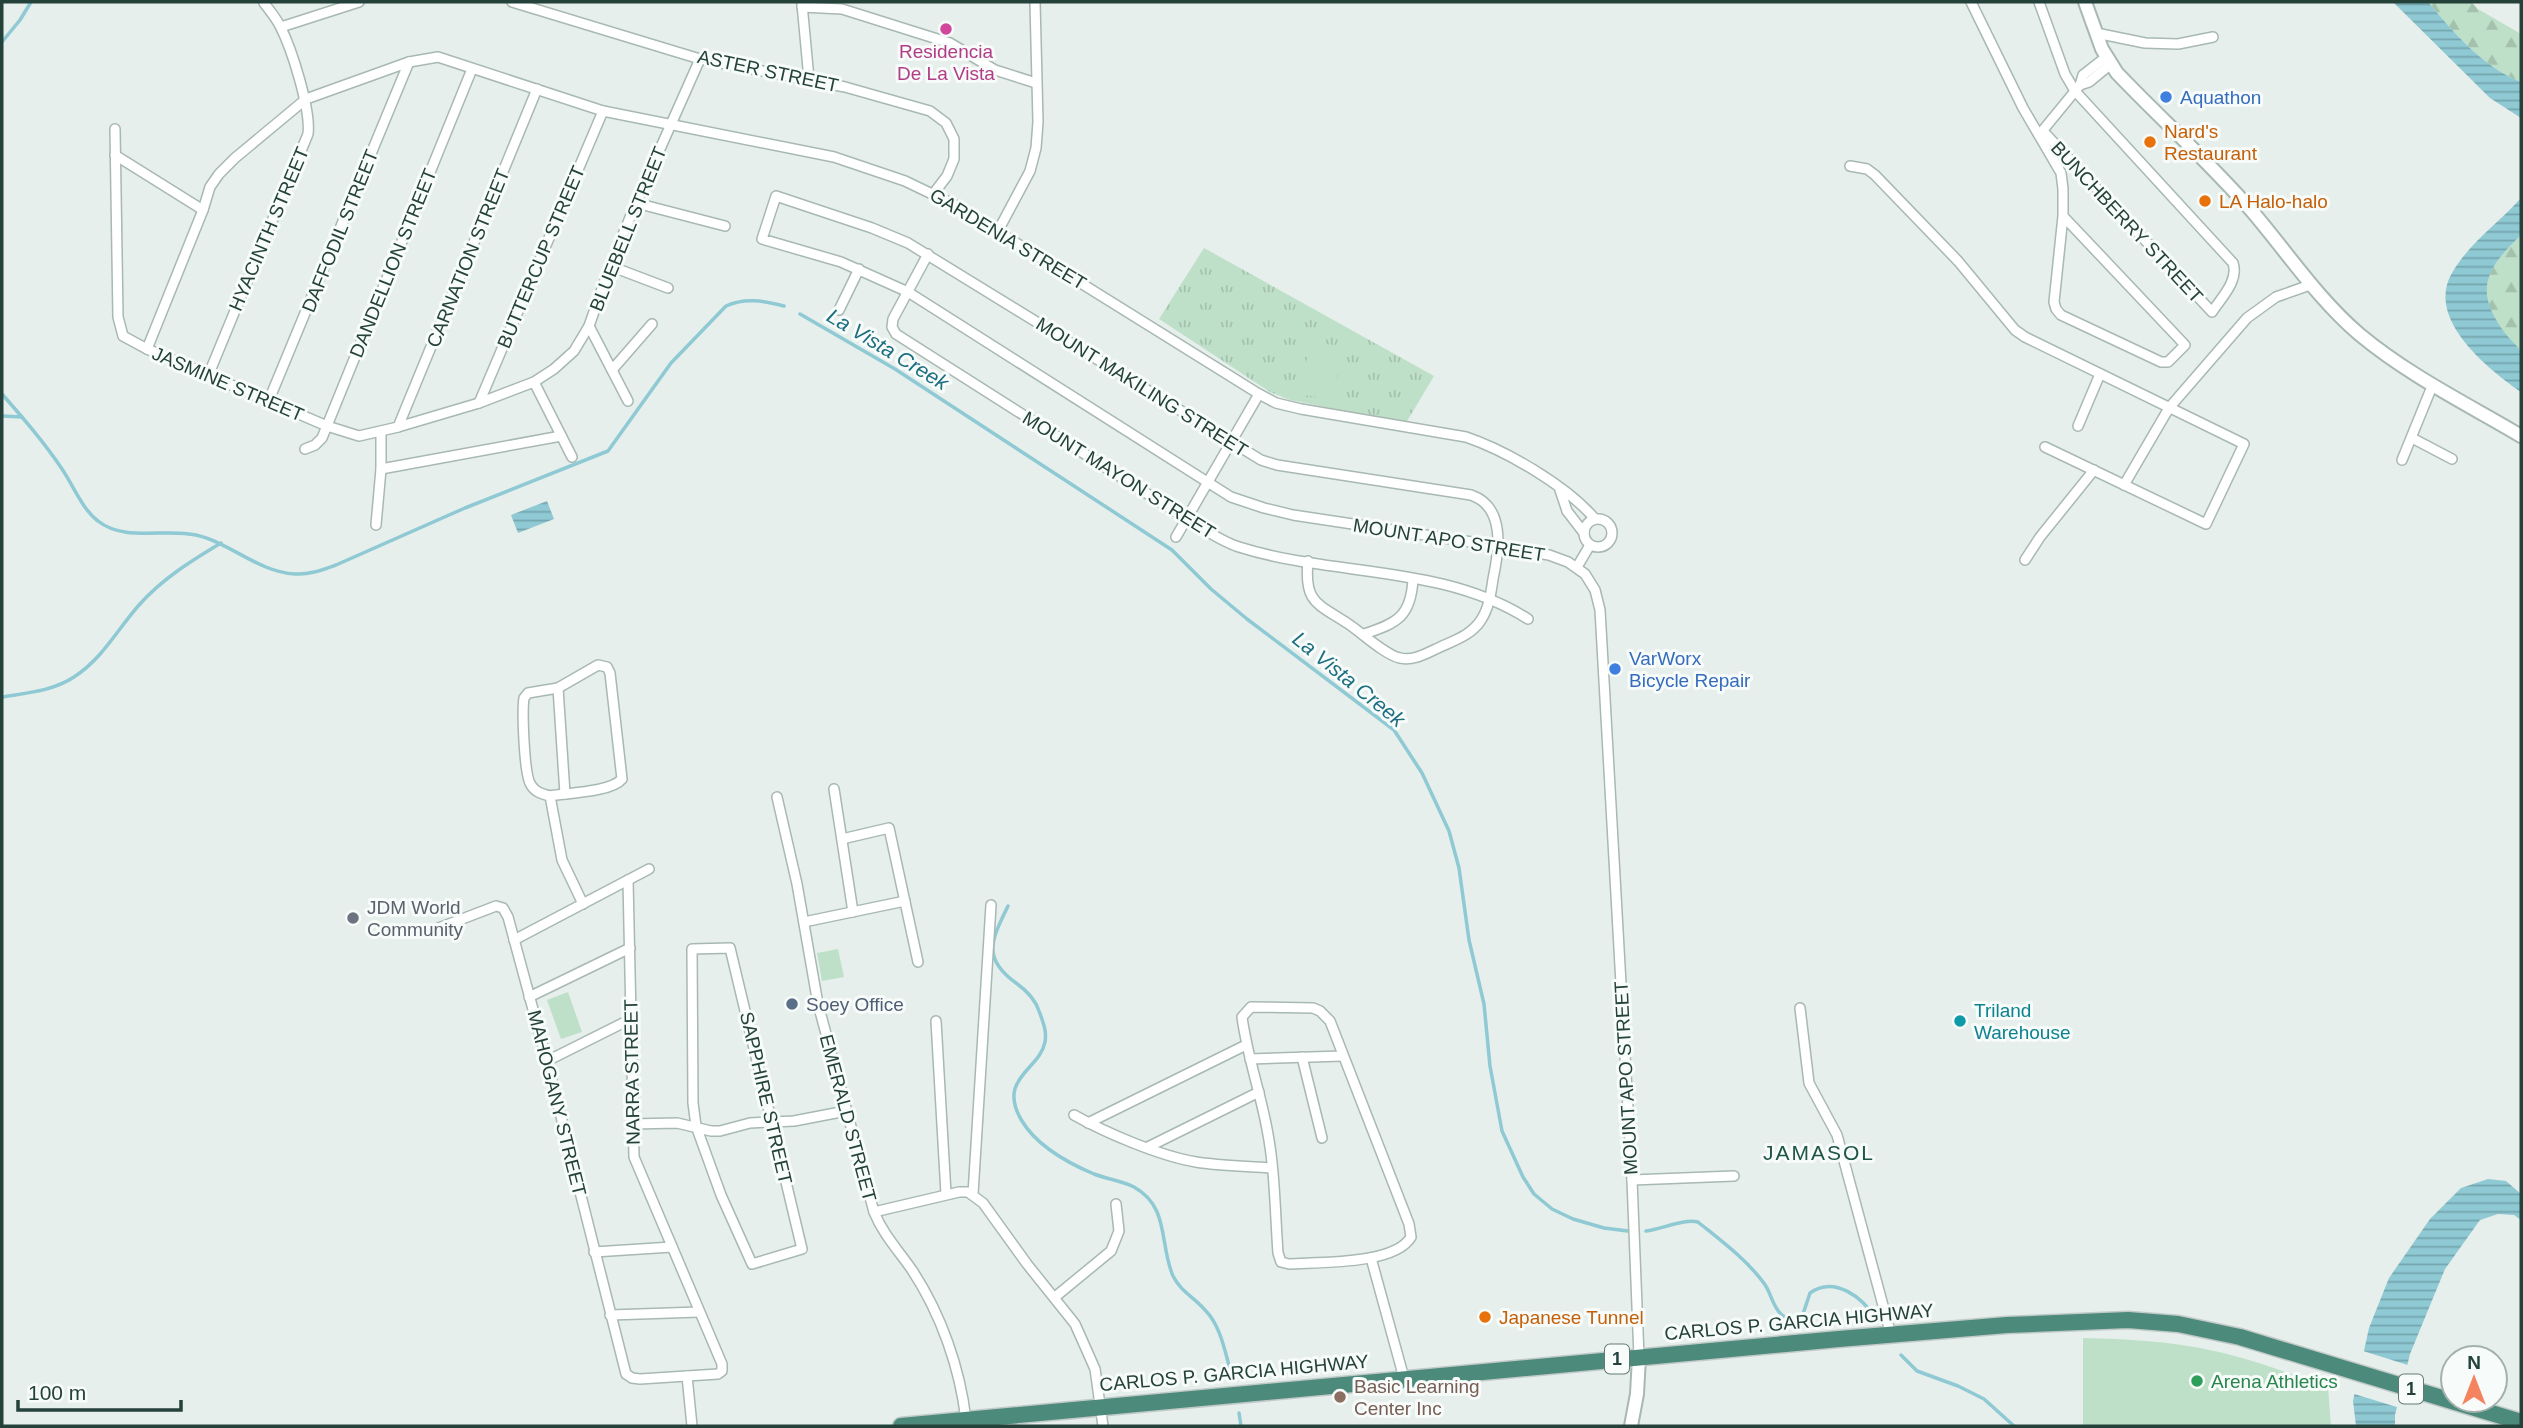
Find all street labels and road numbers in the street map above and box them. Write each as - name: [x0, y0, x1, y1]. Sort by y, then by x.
- street label: ASTER STREET: [696, 46, 841, 96]
- street label: BUNCHBERRY STREET: [2047, 137, 2207, 307]
- street label: BLUEBELL STREET: [585, 143, 671, 314]
- street label: HYACINTH STREET: [225, 144, 313, 314]
- street label: DAFFODIL STREET: [298, 146, 382, 315]
- street label: BUTTERCUP STREET: [493, 162, 589, 351]
- street label: DANDELLION STREET: [345, 165, 441, 360]
- street label: CARNATION STREET: [423, 165, 514, 350]
- street label: GARDENIA STREET: [926, 184, 1090, 294]
- street label: MOUNT MAKILING STREET: [1032, 313, 1252, 461]
- street label: JASMINE STREET: [149, 343, 307, 426]
- street label: MOUNT MAYON STREET: [1019, 407, 1219, 543]
- street label: MOUNT APO STREET: [1352, 514, 1547, 566]
- street label: MOUNT APO STREET: [1610, 980, 1642, 1175]
- street label: NARRA STREET: [620, 999, 644, 1145]
- street label: MAHOGANY STREET: [524, 1008, 590, 1198]
- street label: SAPPHIRE STREET: [736, 1010, 796, 1187]
- street label: EMERALD STREET: [816, 1032, 881, 1204]
- street label: CARLOS P. GARCIA HIGHWAY: [1664, 1300, 1935, 1344]
- road number: 1: [1605, 1344, 1629, 1374]
- street label: CARLOS P. GARCIA HIGHWAY: [1099, 1351, 1370, 1395]
- road number: 1: [2399, 1374, 2423, 1404]

